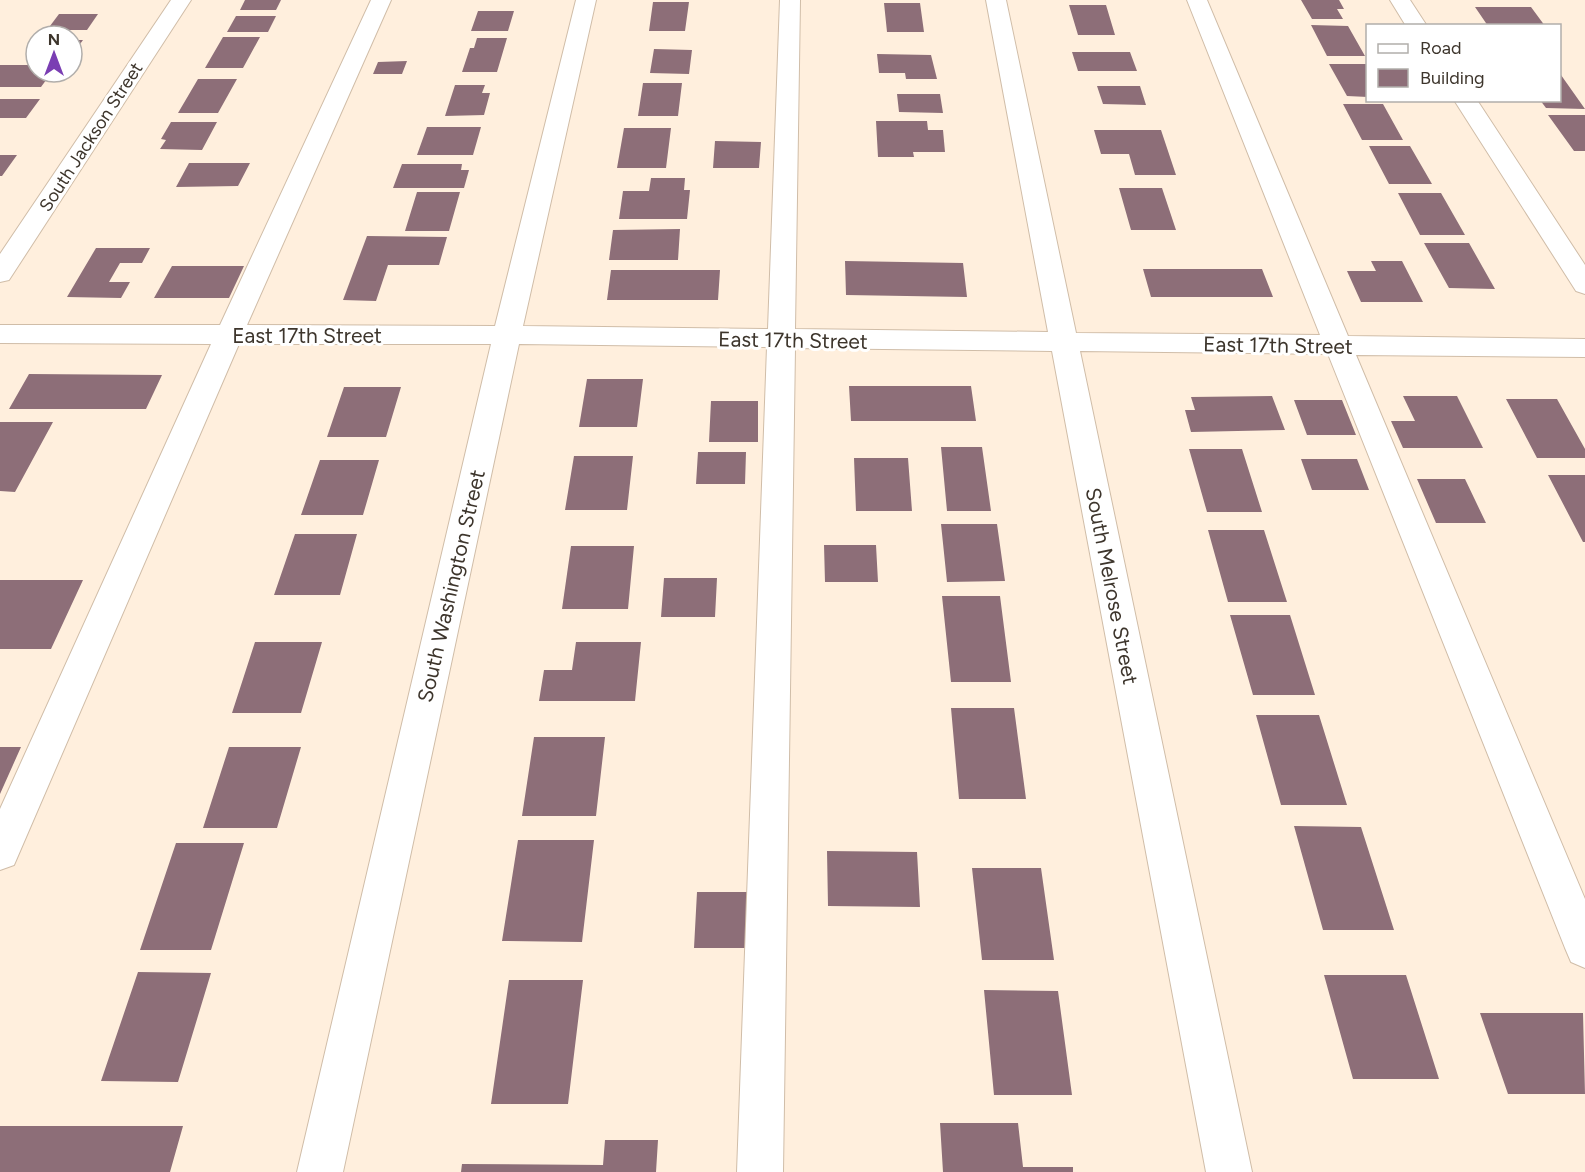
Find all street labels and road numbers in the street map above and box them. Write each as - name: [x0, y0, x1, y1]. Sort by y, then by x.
- street label: South Jackson Street: [35, 58, 148, 216]
- street label: East 17th Street: [232, 323, 382, 348]
- street label: East 17th Street: [718, 326, 868, 354]
- street label: East 17th Street: [1203, 331, 1353, 359]
- street label: South Washington Street: [412, 467, 490, 705]
- street label: South Melrose Street: [1081, 485, 1143, 687]

